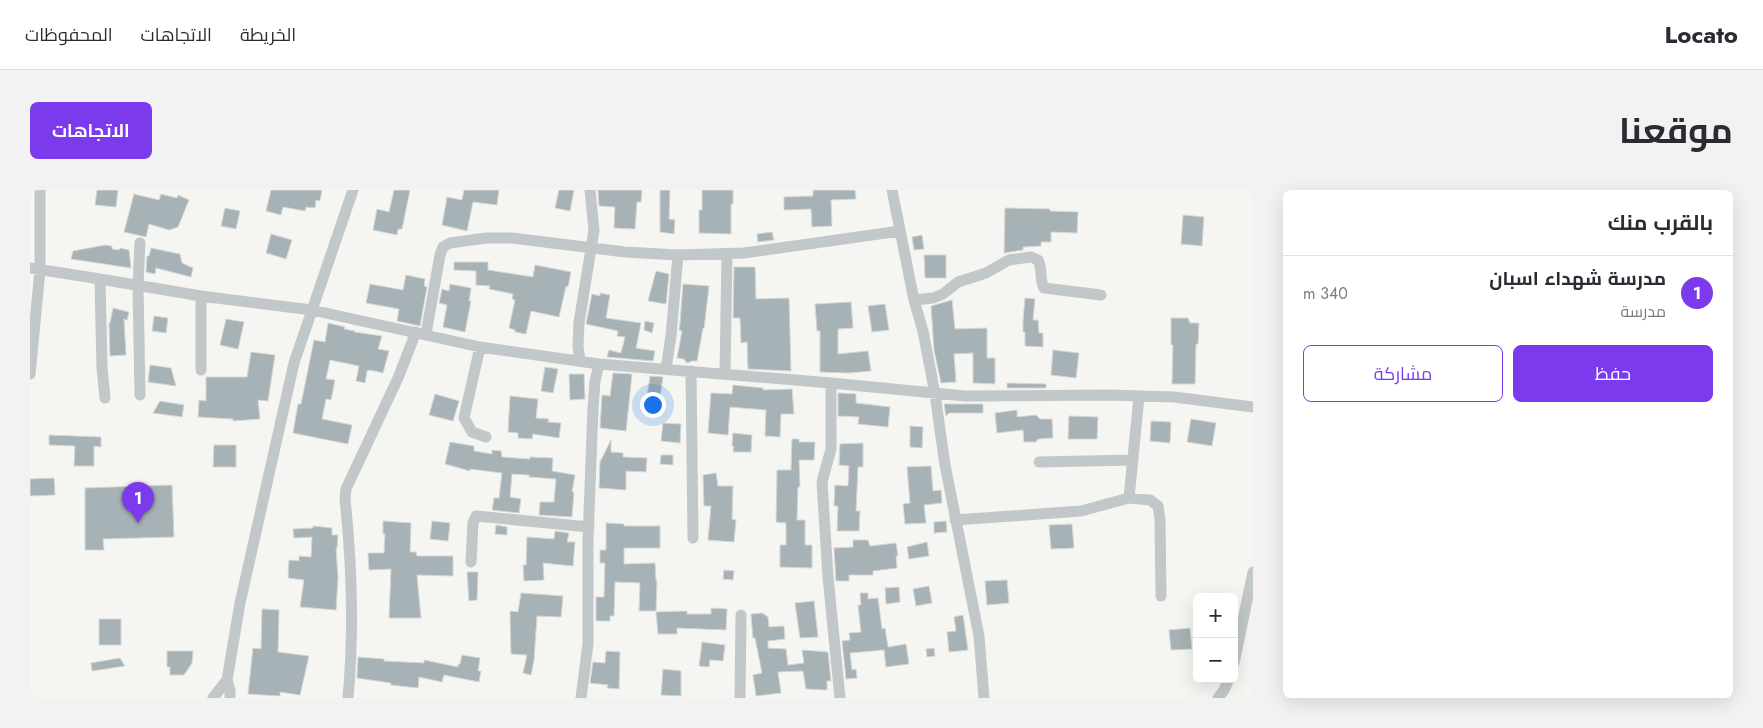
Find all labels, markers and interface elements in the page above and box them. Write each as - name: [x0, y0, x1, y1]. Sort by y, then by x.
- text: Locato: [1665, 17, 1738, 52]
- text: المحفوظات: [25, 22, 113, 48]
- text: الاتجاهات: [141, 22, 212, 48]
- text: الخريطة: [240, 22, 296, 48]
- button: الاتجاهات: [30, 102, 152, 159]
- text: موقعنا: [1619, 106, 1733, 156]
- text: بالقرب منك: [1608, 208, 1713, 238]
- text: مدرسة شهداء اسبان: [1489, 265, 1666, 292]
- text: 340 m: [1303, 282, 1348, 305]
- text: 1: [1693, 282, 1701, 305]
- text: مدرسة: [1620, 300, 1666, 323]
- button: مشاركة: [1303, 345, 1503, 402]
- button: حفظ: [1513, 345, 1713, 402]
- your location: [640, 392, 666, 418]
- pin: 1: [122, 482, 154, 523]
- map controls: [1193, 593, 1238, 683]
- button: +: [1193, 593, 1238, 638]
- button: −: [1193, 638, 1238, 683]

